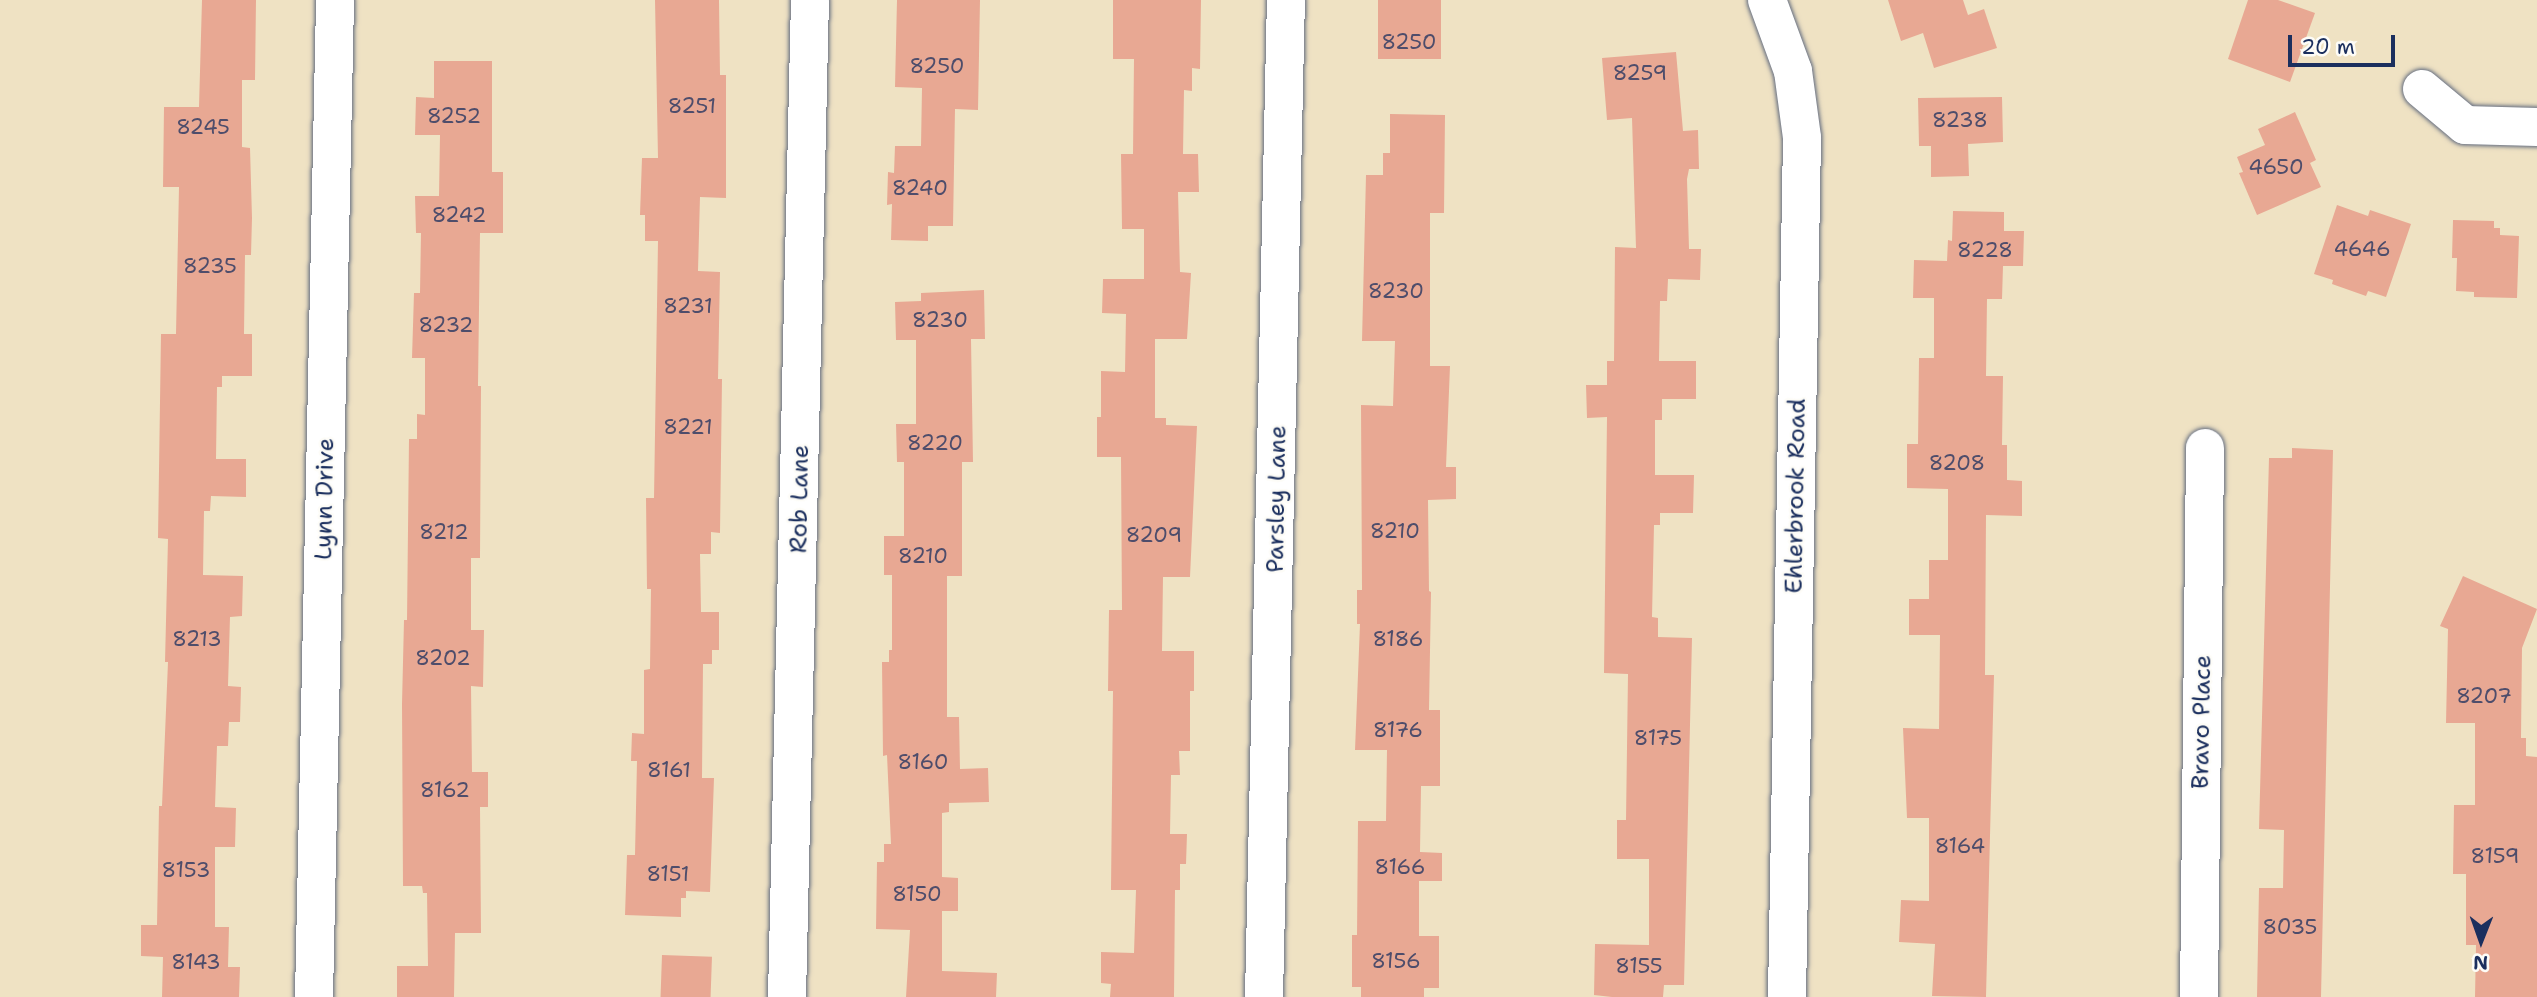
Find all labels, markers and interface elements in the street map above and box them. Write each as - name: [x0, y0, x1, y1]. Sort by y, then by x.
- scale bar: [2292, 21, 2399, 65]
- house number: 8250: [1381, 29, 1437, 55]
- text: 20 m: [2301, 33, 2355, 61]
- house number: 8250: [909, 53, 965, 79]
- house number: 8259: [1613, 60, 1667, 86]
- house number: 8251: [668, 93, 716, 119]
- house number: 8252: [427, 103, 481, 129]
- house number: 8238: [1932, 107, 1988, 133]
- house number: 8245: [176, 114, 230, 140]
- house number: 4650: [2248, 154, 2304, 180]
- house number: 8240: [892, 175, 948, 201]
- house number: 8242: [432, 202, 486, 228]
- house number: 4646: [2333, 236, 2391, 262]
- house number: 8228: [1957, 237, 2013, 263]
- house number: 8235: [183, 253, 237, 279]
- house number: 8230: [1368, 278, 1424, 304]
- house number: 8231: [663, 293, 713, 319]
- house number: 8230: [912, 307, 968, 333]
- house number: 8232: [418, 312, 474, 338]
- street label: Ehlerbrook Road: [1780, 398, 1812, 594]
- house number: 8221: [663, 414, 713, 440]
- street label: Parsley Lane: [1261, 425, 1293, 573]
- house number: 8220: [907, 430, 963, 456]
- street label: Lynn Drive: [310, 438, 340, 560]
- street label: Rob Lane: [785, 444, 815, 554]
- house number: 8208: [1929, 450, 1985, 476]
- house number: 8210: [1370, 518, 1420, 544]
- house number: 8212: [419, 519, 469, 545]
- house number: 8209: [1126, 522, 1182, 548]
- house number: 8210: [898, 543, 948, 569]
- house number: 8213: [172, 626, 222, 652]
- house number: 8186: [1372, 626, 1424, 652]
- house number: 8202: [415, 645, 471, 671]
- street label: Bravo Place: [2186, 655, 2218, 789]
- house number: 8207: [2456, 683, 2512, 709]
- house number: 8176: [1373, 717, 1423, 743]
- house number: 8175: [1634, 725, 1682, 751]
- house number: 8160: [898, 749, 948, 775]
- house number: 8161: [647, 757, 691, 783]
- house number: 8162: [420, 777, 470, 803]
- house number: 8164: [1935, 833, 1985, 859]
- house number: 8159: [2471, 843, 2519, 869]
- house number: 8166: [1375, 854, 1425, 880]
- house number: 8153: [162, 857, 210, 883]
- house number: 8151: [646, 861, 690, 887]
- house number: 8150: [892, 881, 942, 907]
- north arrow: [2446, 906, 2516, 976]
- house number: 8035: [2263, 914, 2317, 940]
- house number: 8156: [1371, 948, 1421, 974]
- house number: 8143: [171, 949, 221, 975]
- text: N: [2473, 950, 2488, 975]
- house number: 8155: [1615, 953, 1663, 979]

